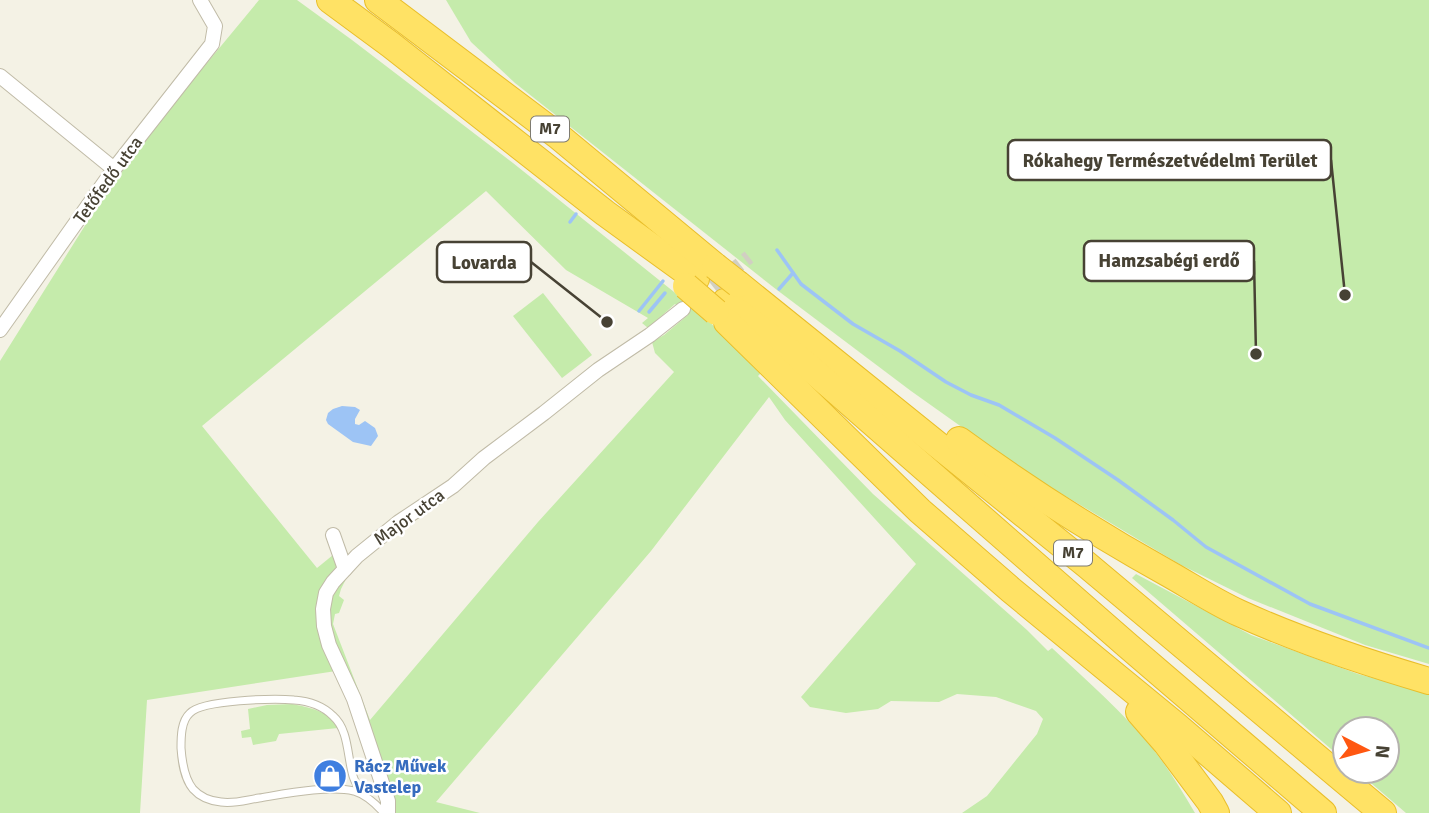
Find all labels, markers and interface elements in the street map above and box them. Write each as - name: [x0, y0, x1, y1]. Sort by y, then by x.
- road number: M7: [531, 116, 569, 141]
- street label: Tetőfedő utca: [69, 132, 147, 228]
- callout: Rókahegy Természetvédelmi Terület: [1008, 140, 1331, 180]
- text: Rókahegy Természetvédelmi Terület: [1022, 149, 1318, 173]
- callout: Hamzsabégi erdő: [1084, 241, 1254, 281]
- callout: Lovarda: [437, 242, 531, 282]
- text: Hamzsabégi erdő: [1098, 249, 1240, 273]
- text: Lovarda: [451, 251, 517, 275]
- street label: Major utca: [369, 484, 449, 550]
- road number: M7: [1054, 540, 1092, 566]
- north arrow: [1331, 715, 1401, 785]
- text: N: [1369, 744, 1395, 759]
- place label: Rácz Művek Vastelep: [354, 755, 447, 798]
- shop icon: Rácz Művek Vastelep: [311, 757, 349, 795]

